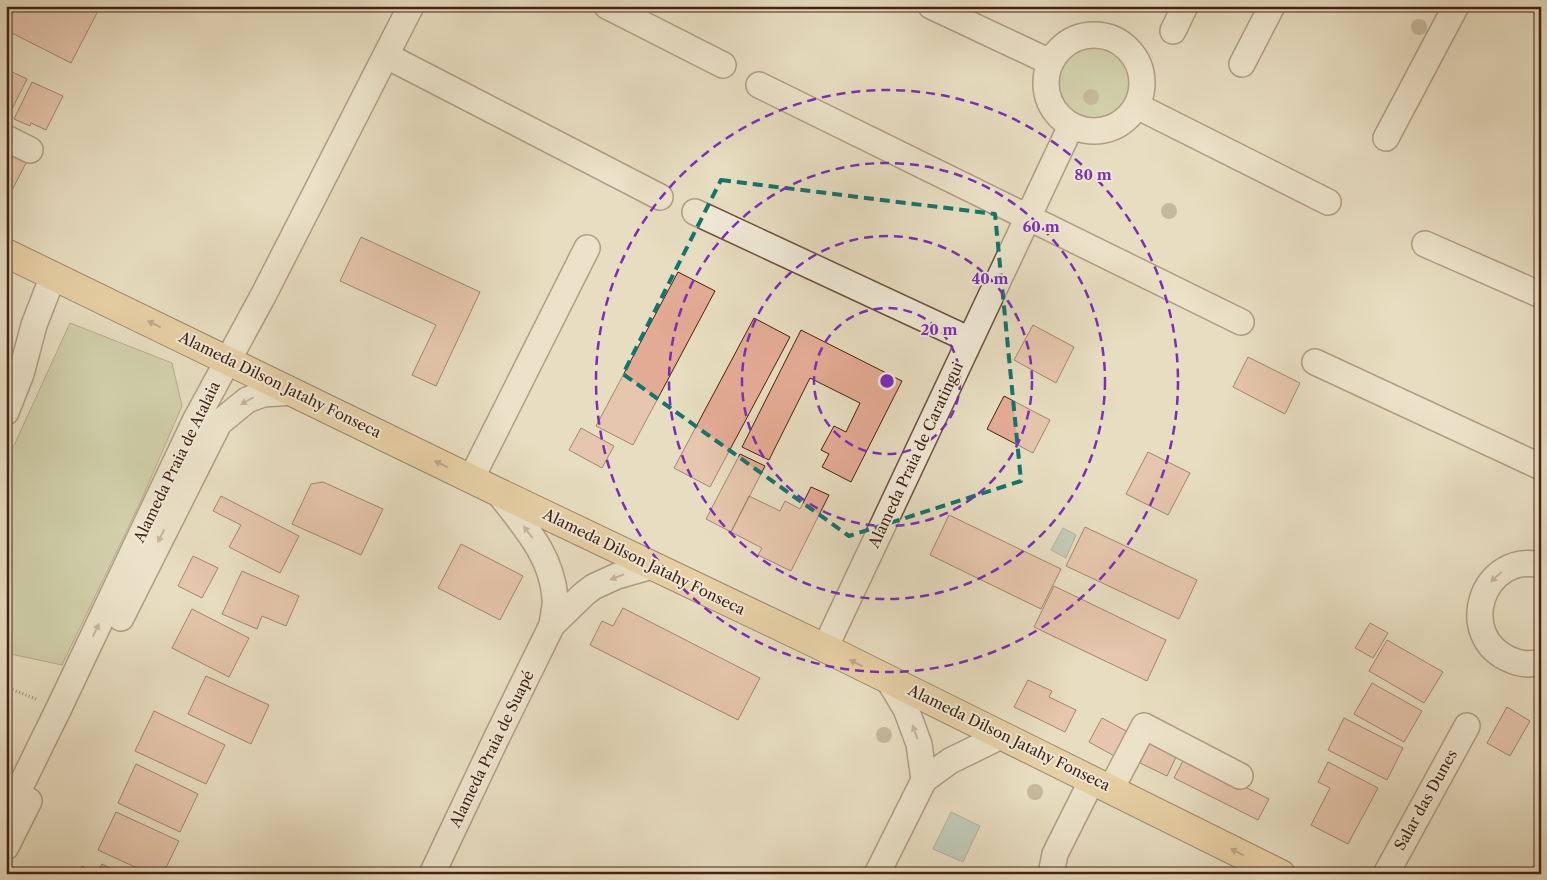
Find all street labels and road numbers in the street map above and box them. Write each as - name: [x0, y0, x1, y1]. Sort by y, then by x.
- street label: Alameda Dilson Jatahy Fonseca: [175, 327, 384, 442]
- street label: Alameda Praia de Caratingui: [864, 358, 967, 552]
- street label: Alameda Praia de Atalaia: [129, 378, 224, 546]
- street label: Alameda Dilson Jatahy Fonseca: [539, 504, 748, 619]
- street label: Alameda Praia de Suapé: [445, 667, 538, 831]
- street label: Alameda Dilson Jatahy Fonseca: [904, 680, 1113, 795]
- street label: Salar das Dunes: [1390, 746, 1461, 854]

